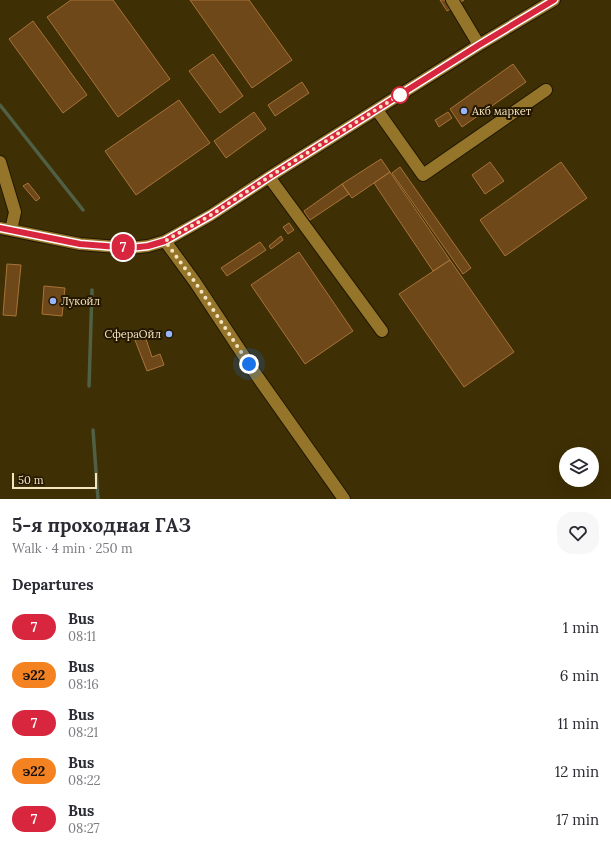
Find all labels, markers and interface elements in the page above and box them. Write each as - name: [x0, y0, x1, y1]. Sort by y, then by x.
- unlabelled marker: [391, 86, 409, 104]
- place label: Акб маркет: [471, 104, 532, 118]
- marker: Акб маркет: [459, 106, 469, 116]
- line badge: 7: [110, 234, 136, 260]
- text: 7: [120, 238, 126, 256]
- place label: Лукойл: [61, 294, 100, 308]
- marker: Лукойл: [48, 296, 58, 306]
- place label: СфераОйл: [105, 327, 161, 341]
- marker: СфераОйл: [164, 329, 174, 339]
- your location: [239, 354, 259, 374]
- map controls: [559, 447, 599, 487]
- button: layers: [559, 447, 599, 487]
- scale bar: [12, 471, 97, 490]
- text: 50 m: [18, 473, 44, 487]
- button: heart: [557, 512, 599, 554]
- text: 5-я проходная ГАЗ: [12, 513, 191, 537]
- text: Walk · 4 min · 250 m: [12, 540, 133, 557]
- text: Departures: [12, 575, 93, 594]
- text: Bus: [68, 609, 94, 628]
- text: 7: [31, 618, 37, 636]
- text: 1 min: [563, 618, 599, 637]
- text: 08:11: [68, 628, 96, 645]
- text: Bus: [68, 657, 94, 676]
- text: э22: [23, 666, 45, 684]
- text: 6 min: [560, 666, 599, 685]
- text: 08:16: [68, 676, 99, 693]
- text: Bus: [68, 705, 94, 724]
- text: 7: [31, 714, 37, 732]
- text: 11 min: [557, 714, 599, 733]
- text: 08:21: [68, 724, 98, 741]
- text: Bus: [68, 753, 94, 772]
- text: э22: [23, 762, 45, 780]
- text: 12 min: [555, 762, 599, 781]
- text: 08:22: [68, 772, 101, 789]
- text: Bus: [68, 801, 94, 820]
- text: 7: [31, 810, 37, 828]
- text: 17 min: [556, 810, 599, 829]
- text: 08:27: [68, 820, 100, 837]

